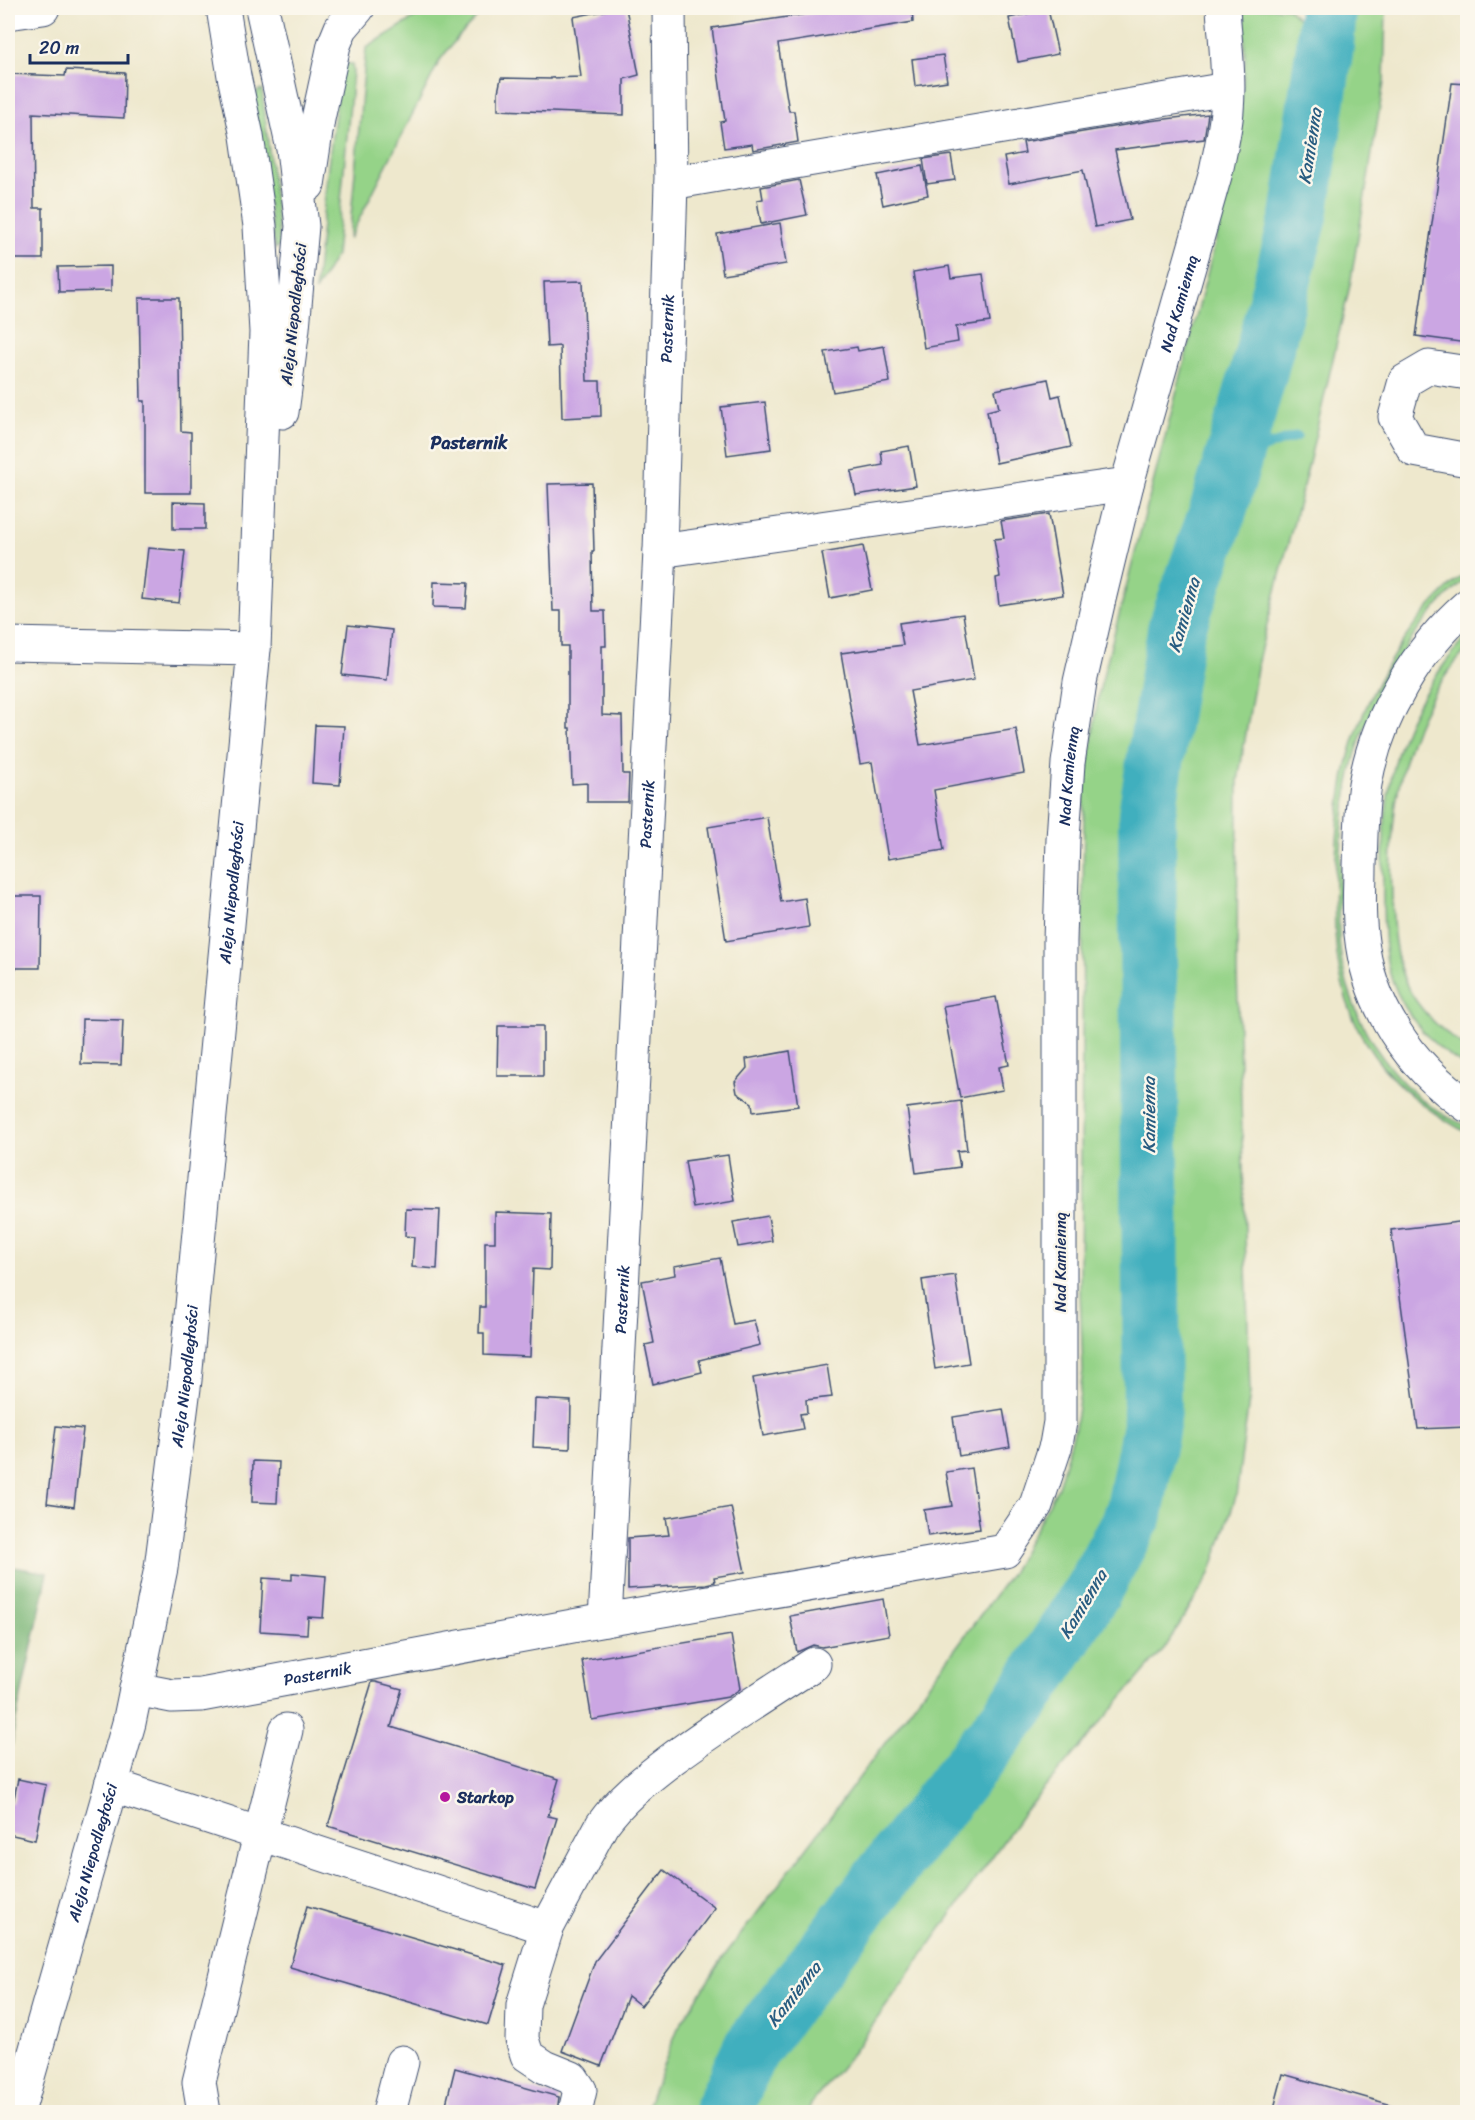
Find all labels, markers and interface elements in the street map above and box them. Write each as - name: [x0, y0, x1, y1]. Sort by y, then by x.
- scale bar: [30, 27, 128, 65]
- text: 20 m: [39, 32, 79, 64]
- water label: Kamienna: [1288, 104, 1332, 186]
- street label: Aleja Niepodległości: [272, 241, 315, 388]
- street label: Nad Kamienną: [1151, 252, 1207, 355]
- street label: Pasternik: [652, 293, 683, 363]
- district label: Pasternik: [431, 427, 508, 459]
- water label: Kamienna: [1158, 572, 1210, 656]
- street label: Nad Kamienną: [1050, 724, 1088, 827]
- street label: Pasternik: [631, 779, 663, 849]
- street label: Aleja Niepodległości: [210, 819, 253, 966]
- water label: Kamienna: [1133, 1075, 1165, 1153]
- street label: Nad Kamienną: [1046, 1212, 1075, 1312]
- street label: Pasternik: [606, 1264, 638, 1334]
- street label: Aleja Niepodległości: [162, 1303, 207, 1450]
- water label: Kamienna: [1050, 1562, 1117, 1645]
- street label: Pasternik: [281, 1653, 354, 1694]
- street label: Aleja Niepodległości: [59, 1779, 126, 1926]
- place label: Starkop: [456, 1783, 514, 1812]
- marker: Starkop: [438, 1790, 452, 1804]
- water label: Kamienna: [758, 1953, 831, 2034]

